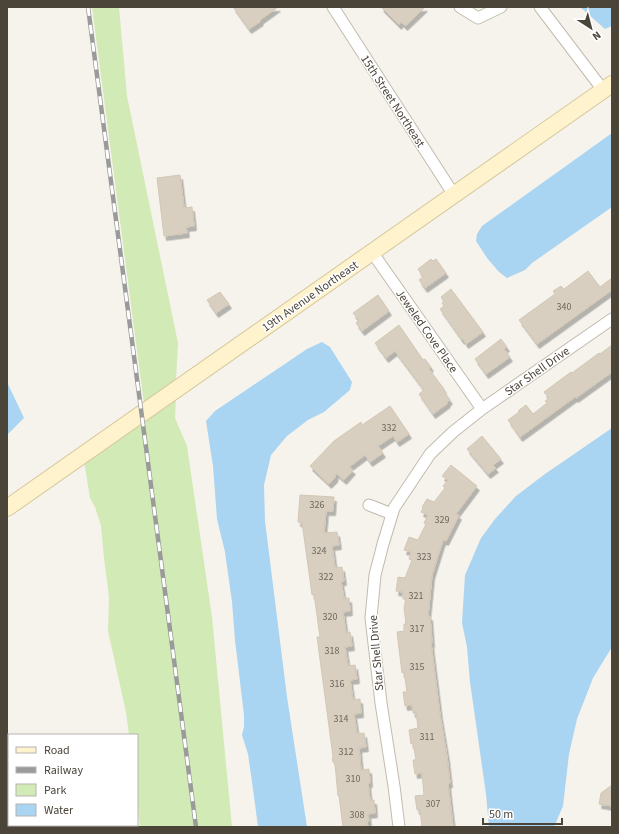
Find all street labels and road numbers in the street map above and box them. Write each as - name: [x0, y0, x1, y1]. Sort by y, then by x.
- street label: 15th Street Northeast: [356, 52, 429, 151]
- street label: 19th Avenue Northeast: [259, 257, 362, 336]
- street label: Jeweled Cove Place: [391, 286, 462, 377]
- street label: Star Shell Drive: [501, 343, 573, 400]
- street label: Star Shell Drive: [365, 614, 388, 692]

